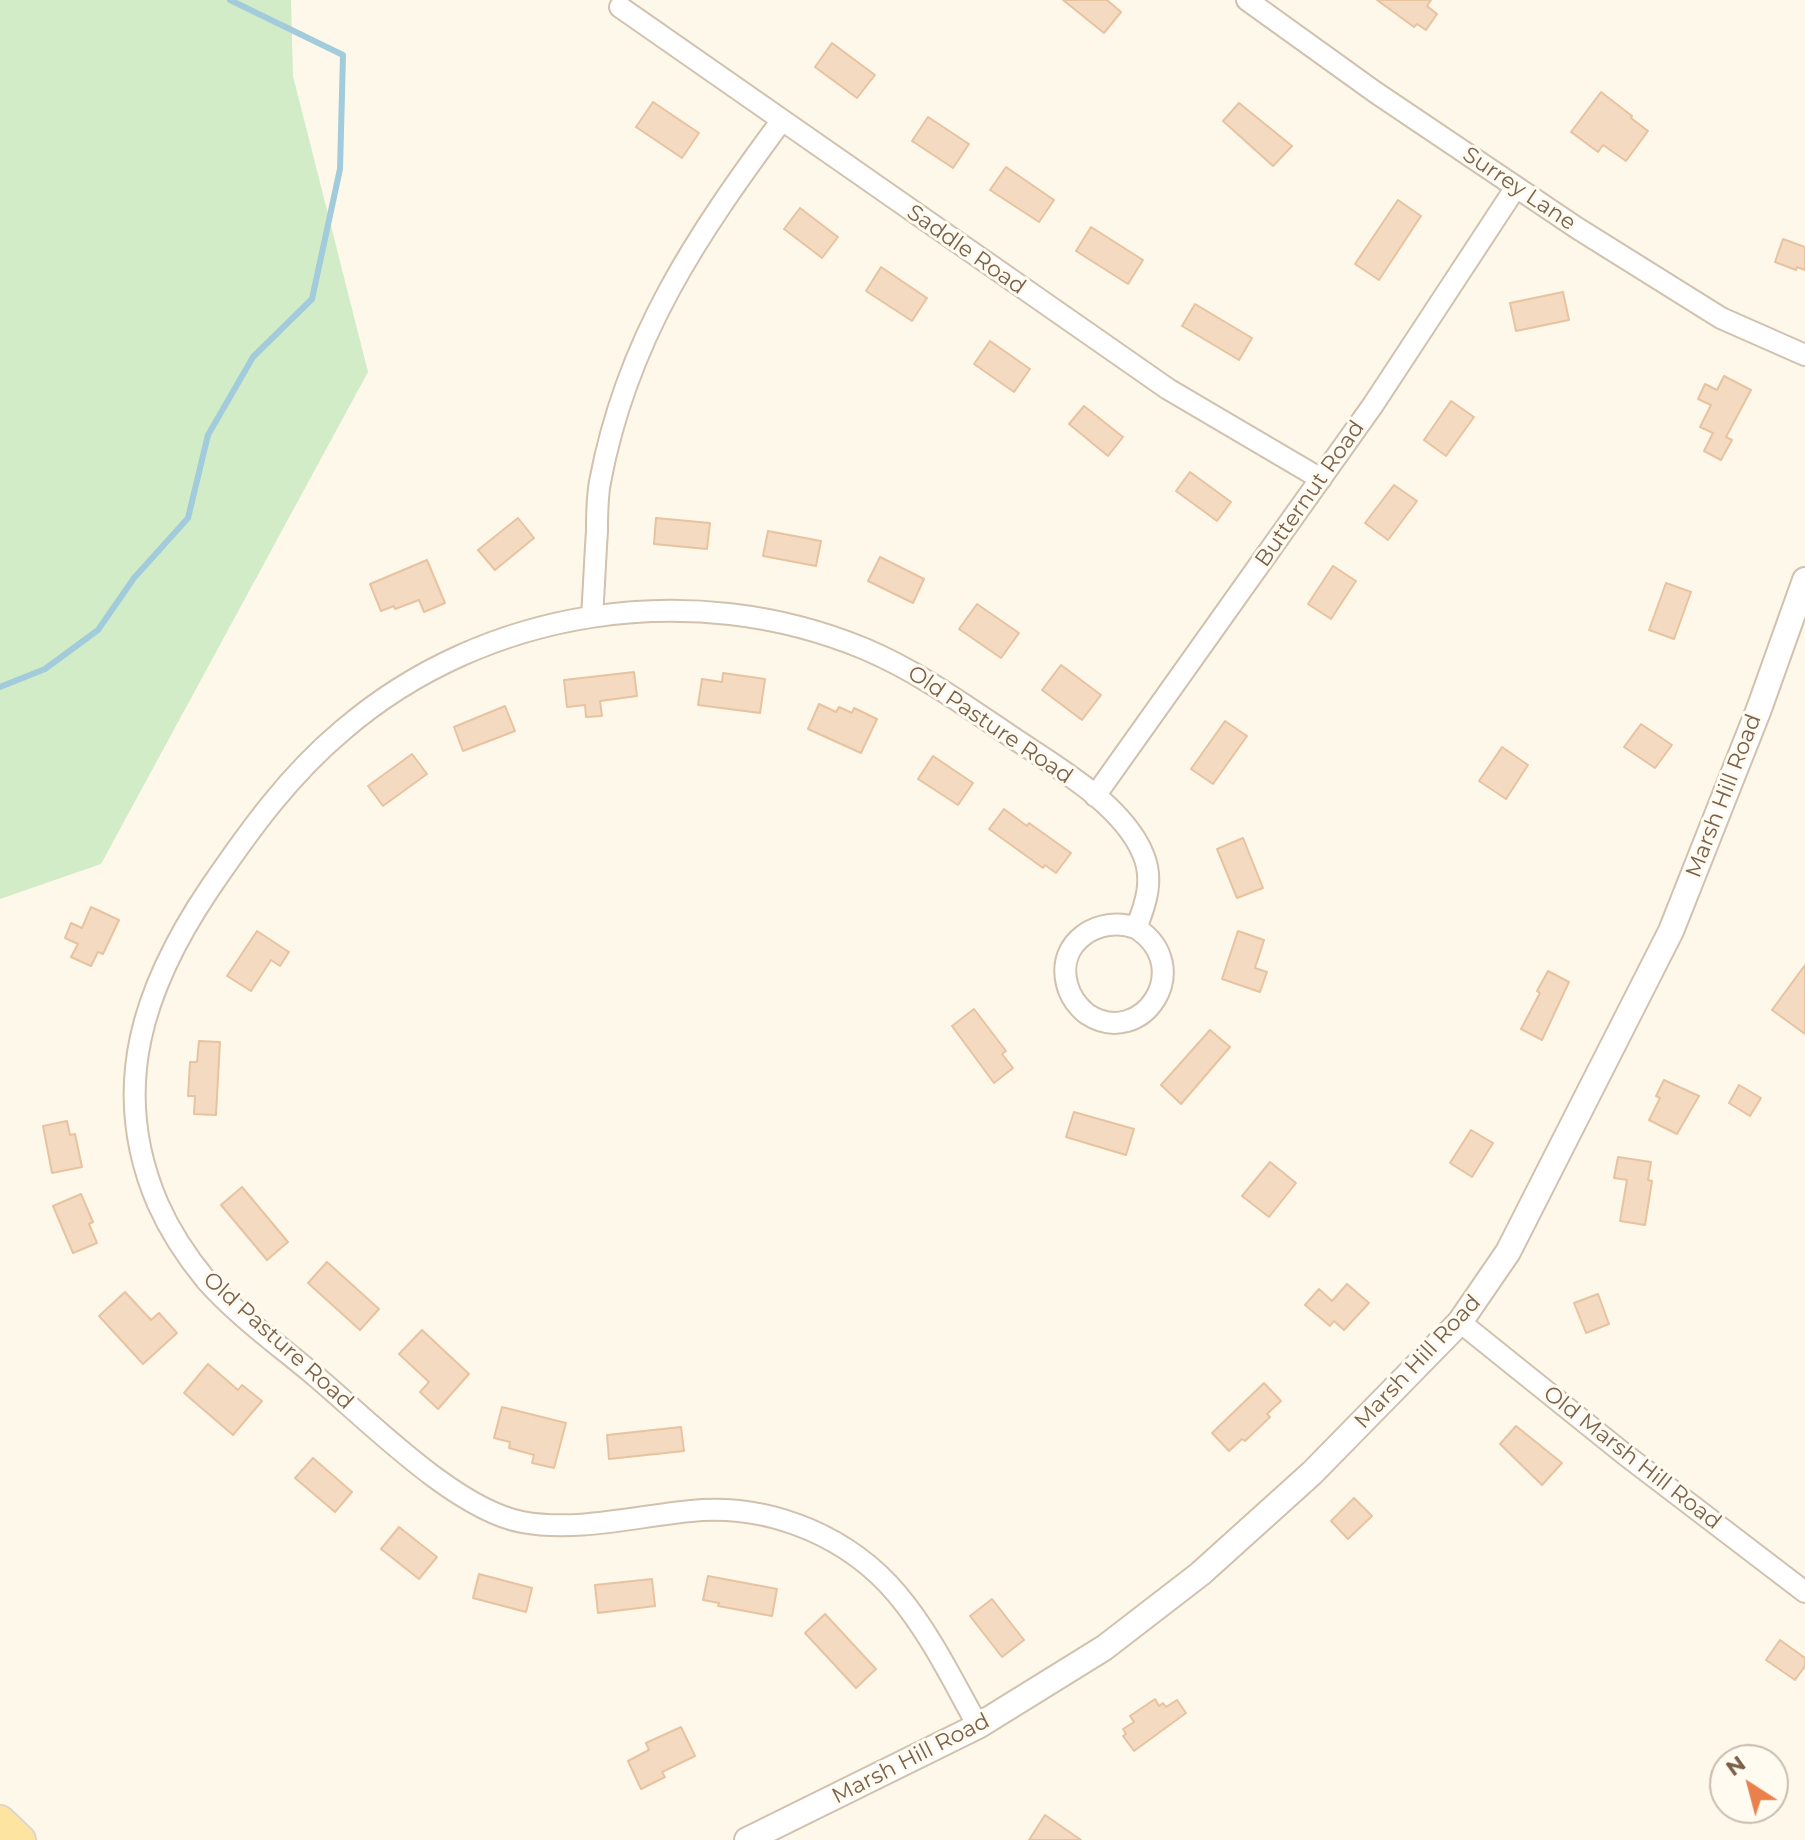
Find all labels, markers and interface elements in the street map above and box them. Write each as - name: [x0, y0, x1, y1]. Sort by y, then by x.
- street label: Surrey Lane: [1458, 142, 1580, 236]
- street label: Saddle Road: [902, 199, 1030, 301]
- street label: Butternut Road: [1250, 416, 1370, 572]
- street label: Old Pasture Road: [903, 660, 1077, 790]
- street label: Marsh Hill Road: [1681, 710, 1767, 882]
- street label: Old Pasture Road: [197, 1267, 359, 1415]
- street label: Marsh Hill Road: [1349, 1290, 1487, 1434]
- street label: Old Marsh Hill Road: [1538, 1380, 1726, 1536]
- street label: Marsh Hill Road: [828, 1708, 994, 1810]
- north arrow: [1709, 1744, 1789, 1824]
- text: N: [1721, 1750, 1751, 1782]

